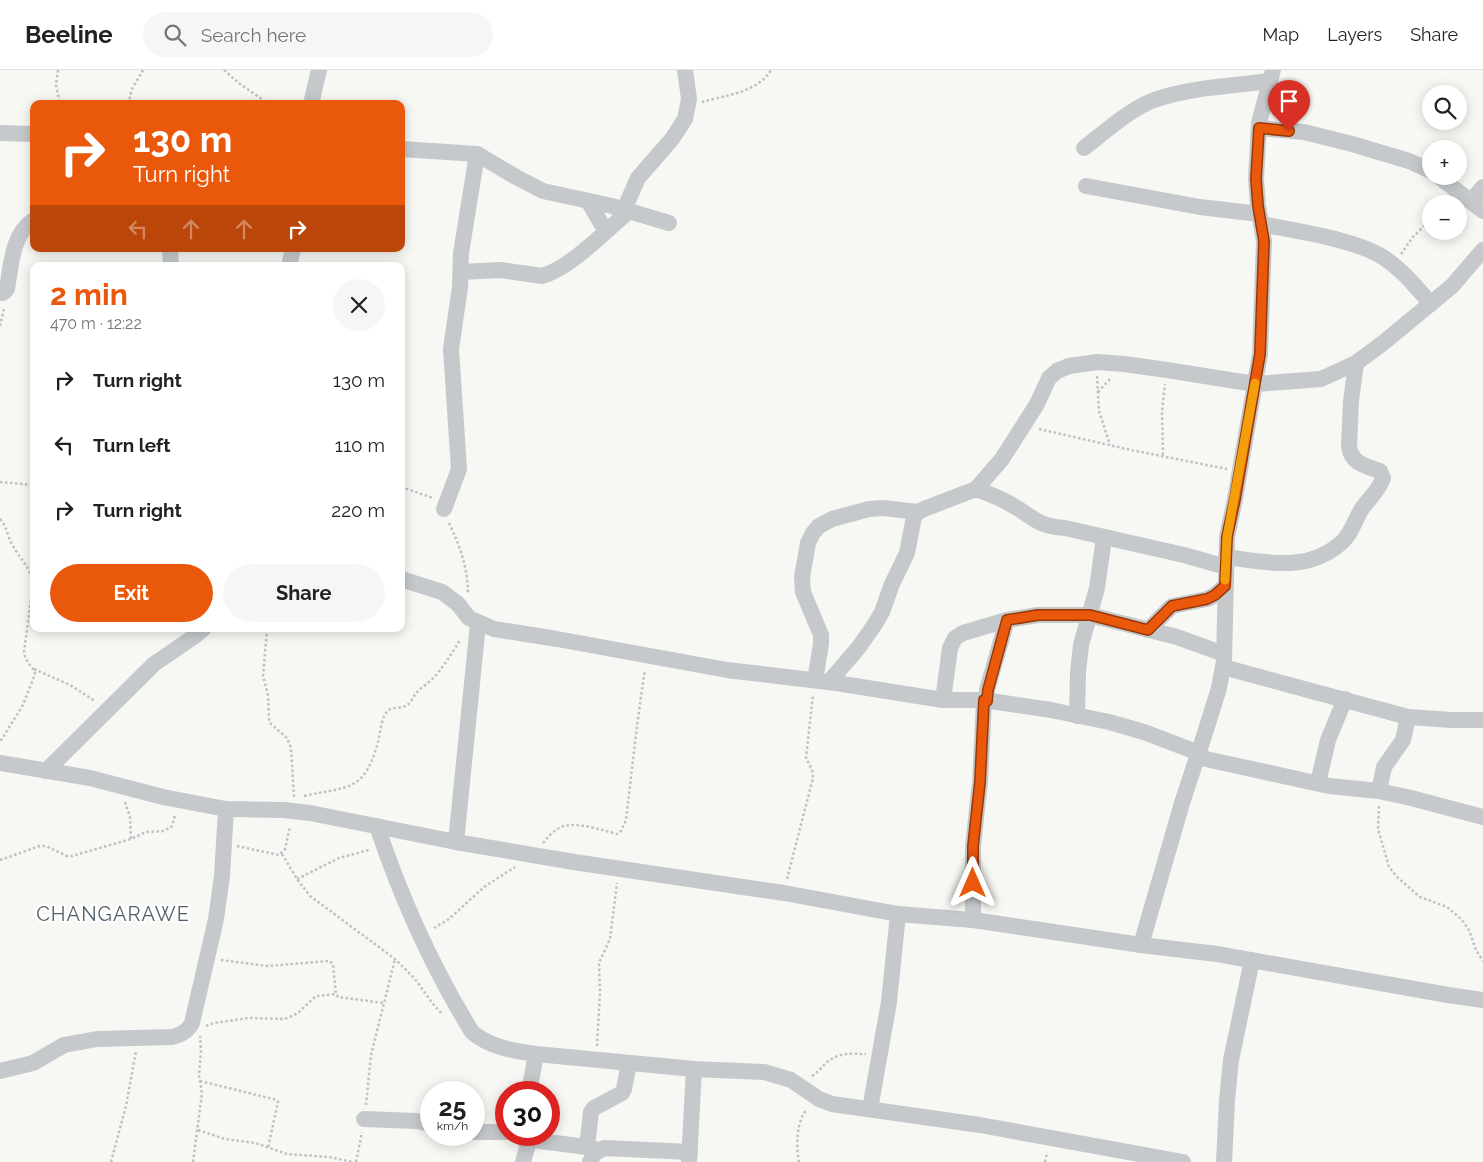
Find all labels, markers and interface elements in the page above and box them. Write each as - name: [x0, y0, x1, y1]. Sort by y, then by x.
- search box: [143, 12, 493, 57]
- text: Beeline: [25, 20, 113, 49]
- icon: search: [161, 21, 189, 49]
- text: Search here: [201, 24, 306, 46]
- text: Map: [1263, 24, 1299, 45]
- text: Layers: [1327, 24, 1382, 45]
- text: Share: [1410, 24, 1458, 45]
- pin: [1268, 80, 1310, 131]
- map controls: [1422, 85, 1467, 240]
- button: search: [1422, 85, 1467, 130]
- icon: arrive: [1275, 87, 1303, 115]
- text: 130 m: [133, 119, 232, 160]
- icon: right: [50, 120, 115, 185]
- button: +: [1422, 140, 1467, 185]
- text: Turn right: [133, 161, 230, 187]
- button: −: [1422, 195, 1467, 240]
- icon: left: [124, 215, 152, 243]
- icon: ahead: [177, 215, 205, 243]
- icon: ahead: [230, 215, 258, 243]
- icon: right: [283, 215, 311, 243]
- text: 2 min: [50, 277, 128, 312]
- button: close: [333, 279, 385, 331]
- text: 470 m · 12:22: [50, 314, 142, 333]
- icon: right: [50, 366, 78, 394]
- text: Turn right: [93, 369, 182, 391]
- text: 130 m: [333, 369, 385, 391]
- icon: left: [50, 431, 78, 459]
- text: Turn left: [93, 434, 170, 456]
- text: 110 m: [335, 434, 385, 456]
- icon: right: [50, 496, 78, 524]
- text: Turn right: [93, 499, 182, 521]
- text: 220 m: [331, 499, 385, 521]
- button: Exit: [50, 564, 213, 622]
- button: Share: [223, 564, 385, 622]
- position arrow: [946, 856, 998, 908]
- district label: CHANGARAWE: [36, 902, 190, 926]
- speed limit sign: 30: [495, 1081, 560, 1146]
- text: 25: [439, 1092, 466, 1122]
- text: km/h: [437, 1119, 468, 1133]

